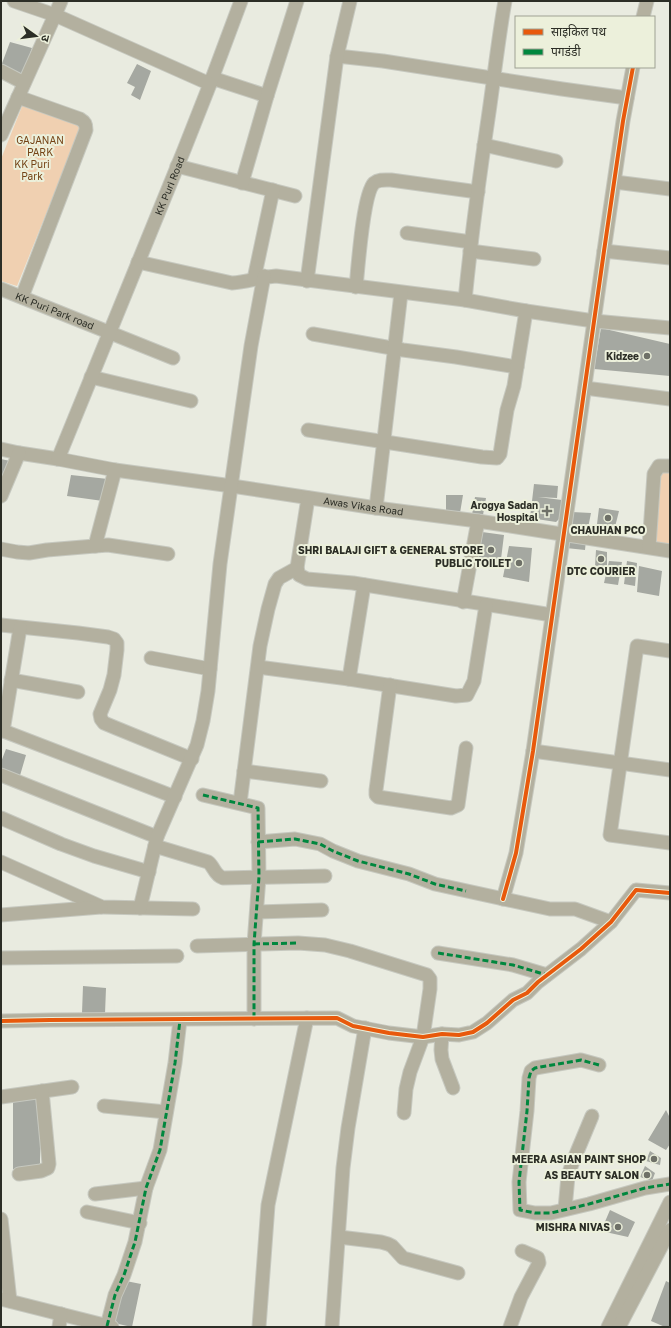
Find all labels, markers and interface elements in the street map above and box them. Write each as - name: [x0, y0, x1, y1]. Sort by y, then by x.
- north arrow: [16, 16, 56, 56]
- legend: [515, 16, 655, 68]
- text: साइकिल पथ: [551, 24, 606, 39]
- text: उ: [39, 34, 53, 44]
- text: पगडंडी: [551, 44, 581, 59]
- park label: GAJANAN PARK: [16, 134, 64, 158]
- street label: KK Puri Road: [152, 155, 187, 217]
- park label: KK Puri Park: [14, 158, 50, 182]
- street label: KK Puri Park road: [14, 289, 96, 332]
- place label: Kidzee: [606, 350, 639, 362]
- marker: Kidzee: [642, 351, 652, 361]
- street label: Awas Vikas Road: [323, 494, 404, 517]
- place label: Arogya Sadan Hospital: [471, 499, 539, 523]
- marker: Arogya Sadan Hospital: [541, 505, 553, 517]
- marker: CHAUHAN PCO: [603, 513, 613, 523]
- place label: CHAUHAN PCO: [570, 524, 646, 536]
- place label: SHRI BALAJI GIFT & GENERAL STORE: [298, 544, 483, 556]
- marker: SHRI BALAJI GIFT & GENERAL STORE: [486, 545, 496, 555]
- marker: DTC COURIER: [596, 554, 606, 564]
- place label: PUBLIC TOILET: [435, 557, 511, 569]
- marker: PUBLIC TOILET: [514, 558, 524, 568]
- place label: DTC COURIER: [567, 565, 635, 577]
- place label: MEERA ASIAN PAINT SHOP: [512, 1153, 646, 1165]
- marker: MEERA ASIAN PAINT SHOP: [649, 1154, 659, 1164]
- place label: AS BEAUTY SALON: [544, 1169, 639, 1181]
- marker: AS BEAUTY SALON: [642, 1170, 652, 1180]
- place label: MISHRA NIVAS: [536, 1221, 610, 1233]
- marker: MISHRA NIVAS: [613, 1222, 623, 1232]

